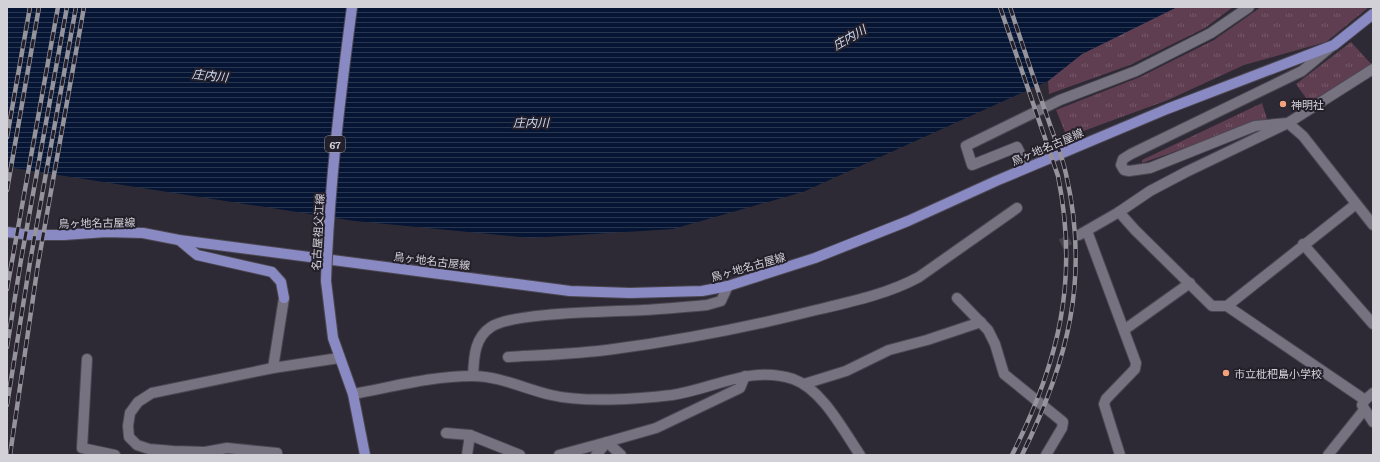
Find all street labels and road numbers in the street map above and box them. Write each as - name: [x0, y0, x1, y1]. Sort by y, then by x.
- street label: 鳥ヶ地名古屋線: [1008, 124, 1086, 168]
- road number: 67: [325, 136, 345, 152]
- street label: 名古屋祖父江線: [307, 193, 327, 271]
- street label: 鳥ヶ地名古屋線: [58, 213, 136, 231]
- street label: 鳥ヶ地名古屋線: [393, 247, 471, 273]
- street label: 鳥ヶ地名古屋線: [709, 248, 787, 284]

